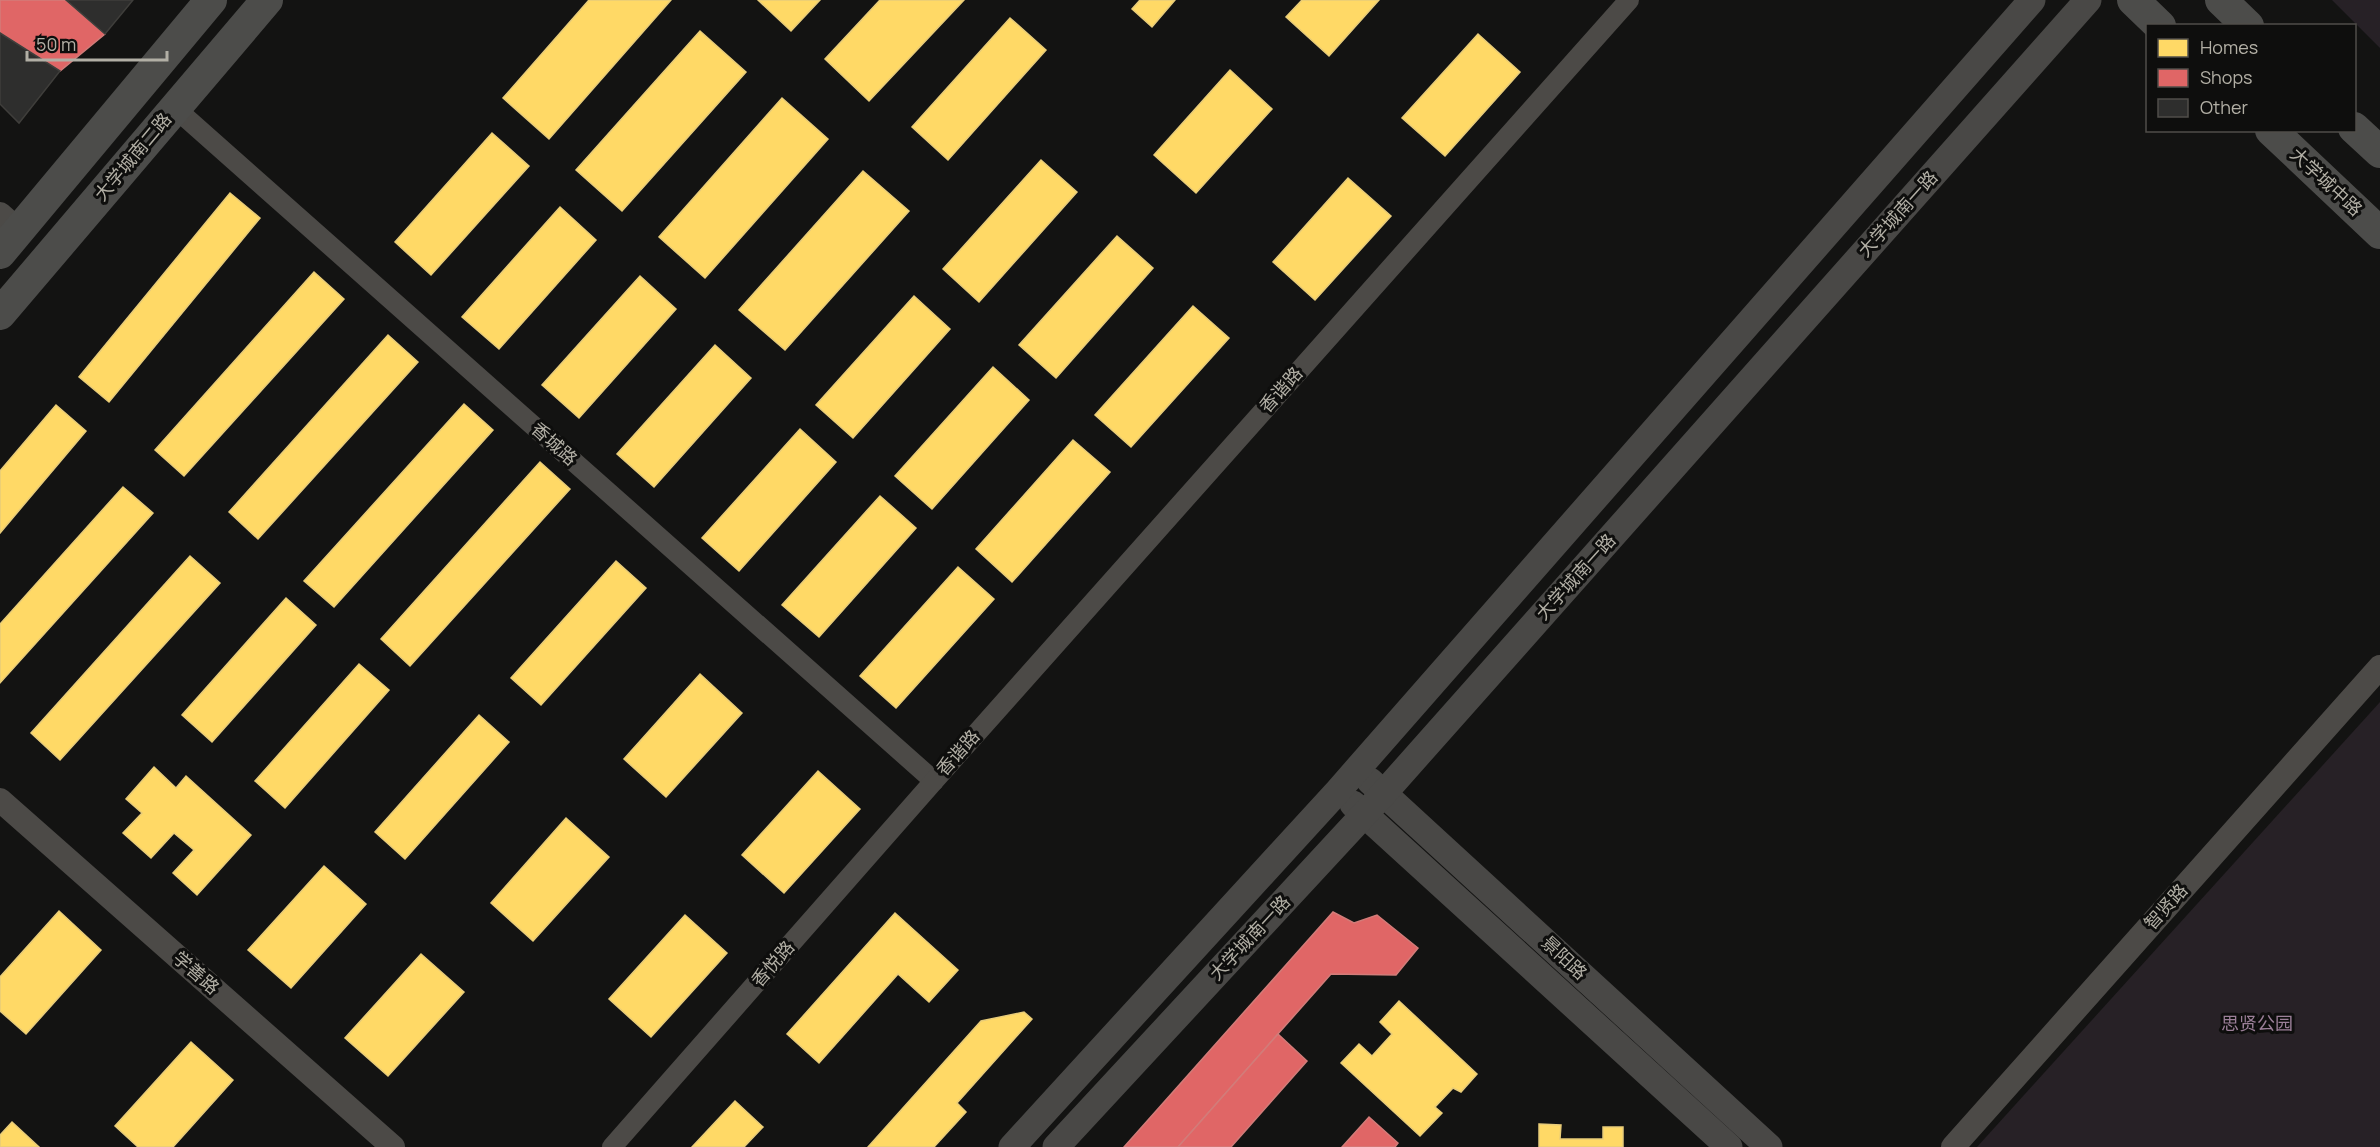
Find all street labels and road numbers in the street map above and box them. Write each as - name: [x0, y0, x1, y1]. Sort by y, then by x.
- street label: 大学城南二路: [88, 107, 176, 205]
- street label: 大学城中路: [2286, 142, 2368, 221]
- street label: 大学城南一路: [1852, 165, 1942, 261]
- street label: 香谐路: [1253, 361, 1307, 417]
- street label: 香城路: [527, 416, 583, 470]
- street label: 大学城南一路: [1530, 528, 1620, 624]
- street label: 香谐路: [930, 724, 984, 780]
- street label: 智贤路: [2138, 878, 2192, 934]
- street label: 大学城南一路: [1204, 890, 1295, 985]
- street label: 景阳路: [1537, 930, 1593, 984]
- street label: 香悦路: [745, 935, 799, 992]
- street label: 学善路: [168, 945, 225, 999]

